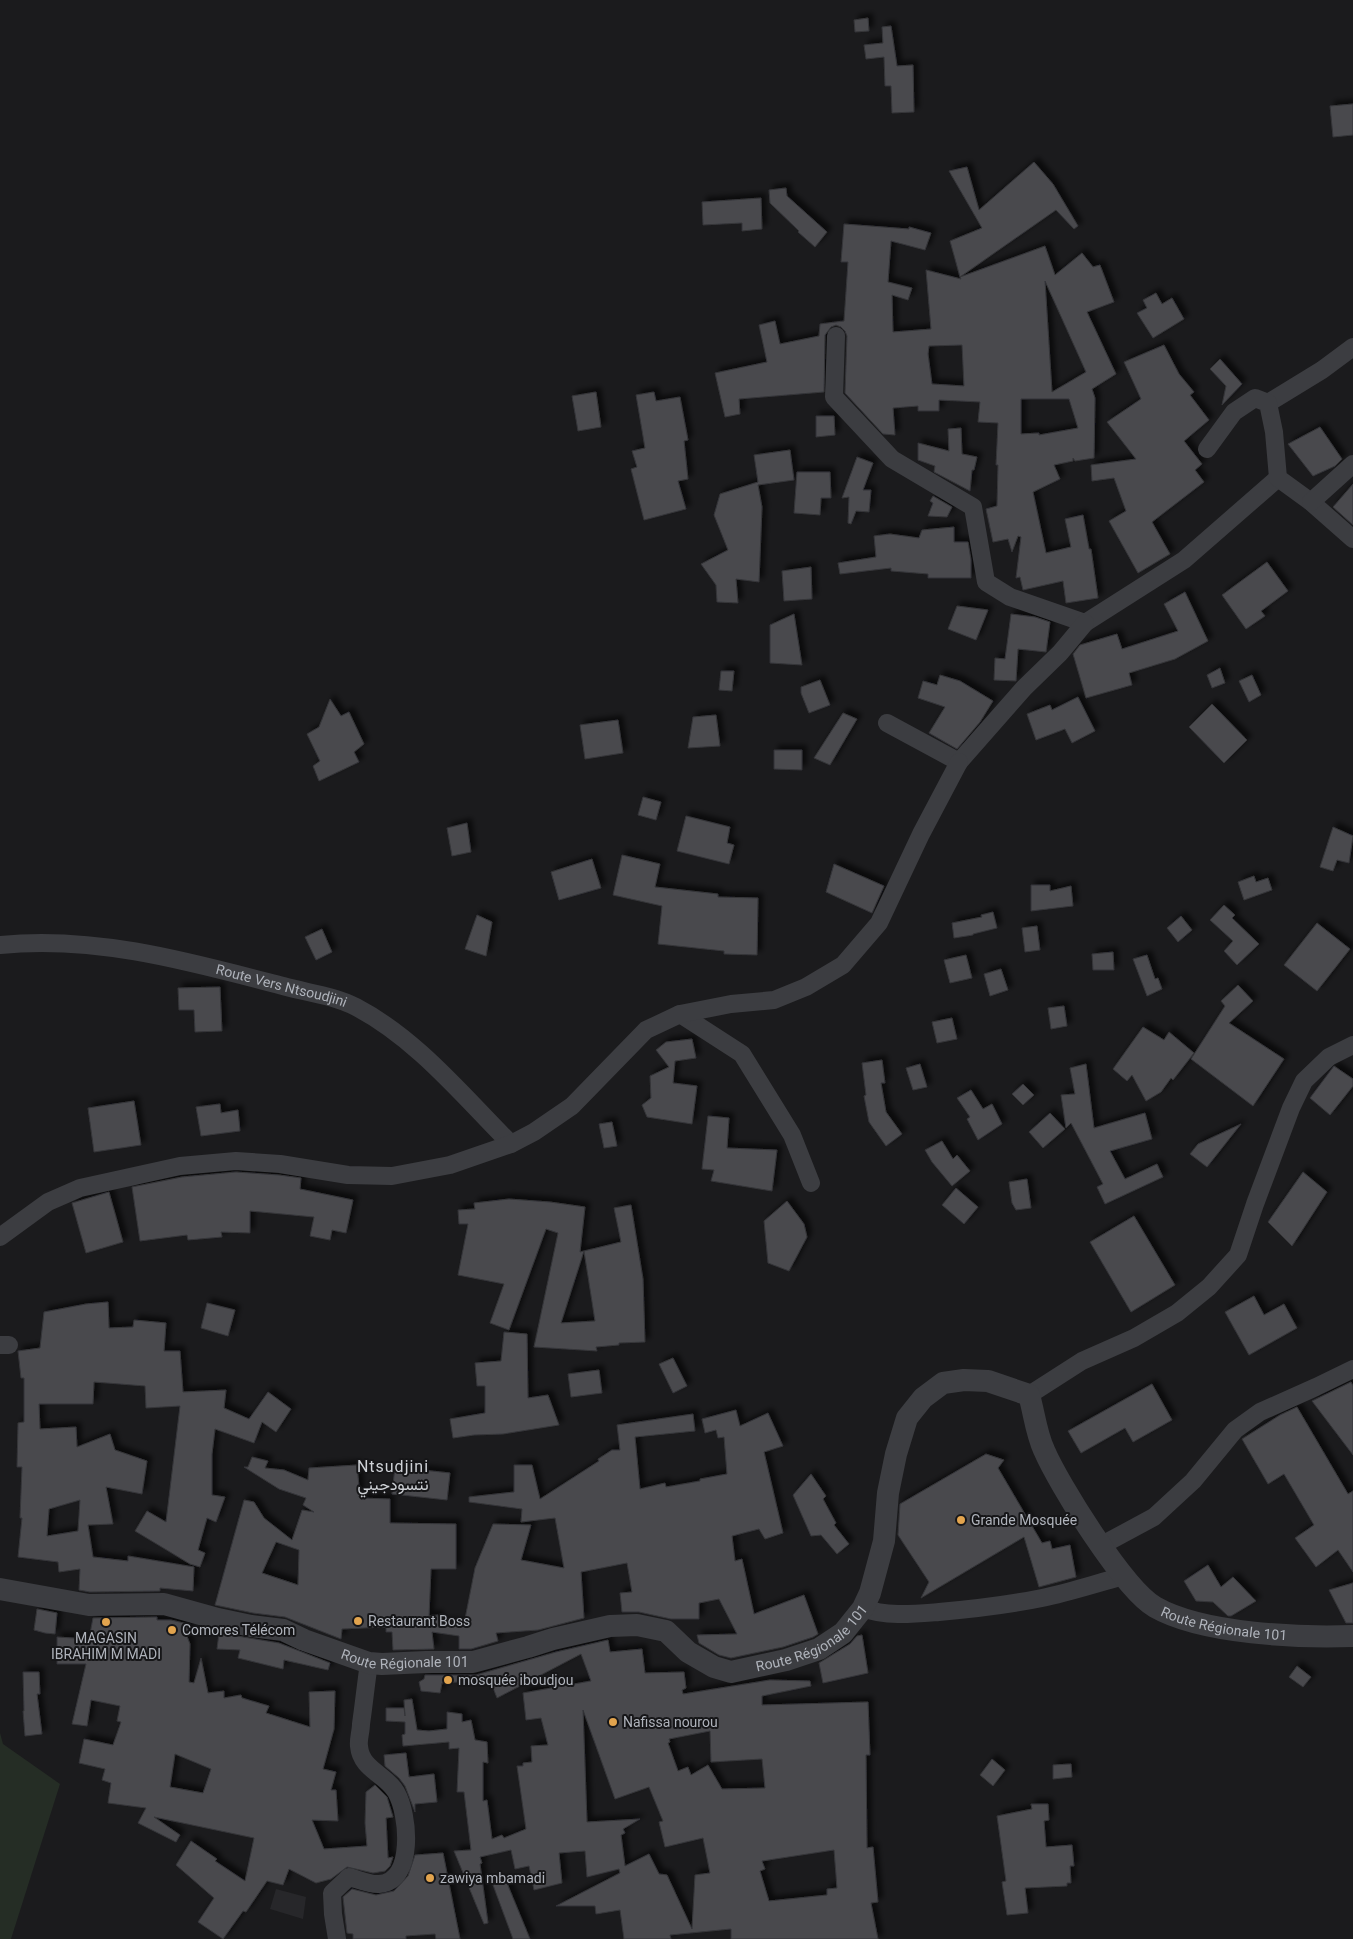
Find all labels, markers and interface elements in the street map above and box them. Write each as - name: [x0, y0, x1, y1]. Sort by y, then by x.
- street label: Route Vers Ntsoudjini: [214, 961, 349, 1010]
- district label: Ntsudjini نتسودجيني: [357, 1457, 429, 1498]
- place label: Grande Mosquée: [971, 1512, 1077, 1528]
- marker: Grande Mosquée: [955, 1514, 967, 1526]
- street label: Route Régionale 101: [754, 1601, 871, 1674]
- street label: Route Régionale 101: [1158, 1603, 1288, 1643]
- place label: Restaurant Boss: [368, 1613, 470, 1629]
- marker: Restaurant Boss: [352, 1615, 364, 1627]
- marker: MAGASIN IBRAHIM M MADI: [100, 1616, 112, 1628]
- place label: Comores Télécom: [182, 1622, 295, 1638]
- marker: Comores Télécom: [166, 1624, 178, 1636]
- place label: MAGASIN IBRAHIM M MADI: [51, 1630, 161, 1662]
- street label: Route Régionale 101: [339, 1646, 469, 1672]
- place label: mosquée iboudjou: [458, 1672, 573, 1688]
- marker: mosquée iboudjou: [442, 1674, 454, 1686]
- place label: Nafissa nourou: [623, 1714, 718, 1730]
- marker: Nafissa nourou: [607, 1716, 619, 1728]
- place label: zawiya mbamadi: [440, 1870, 545, 1886]
- marker: zawiya mbamadi: [424, 1872, 436, 1884]

